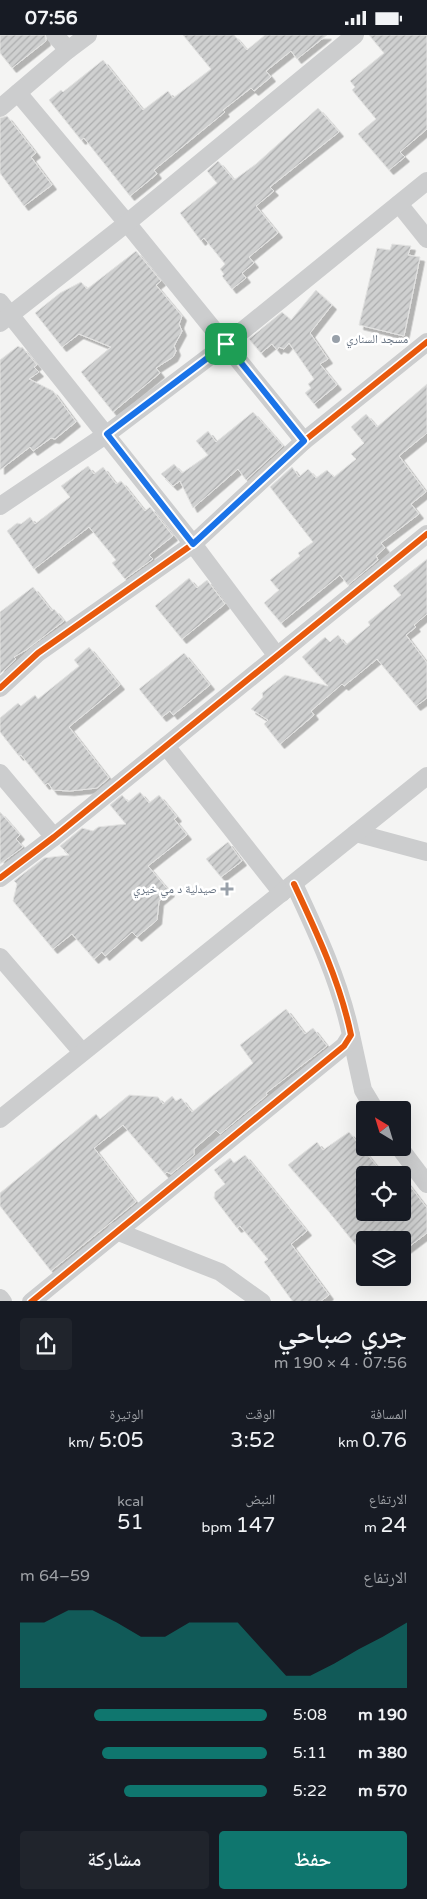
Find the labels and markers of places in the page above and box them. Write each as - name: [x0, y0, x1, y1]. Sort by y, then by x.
- pin: [205, 323, 247, 365]
- place label: مسجد السناري: [346, 332, 408, 349]
- marker: مسجد السناري: [330, 333, 342, 345]
- place label: صيدلية د مي خيري: [133, 882, 217, 899]
- marker: صيدلية د مي خيري: [221, 883, 233, 895]

